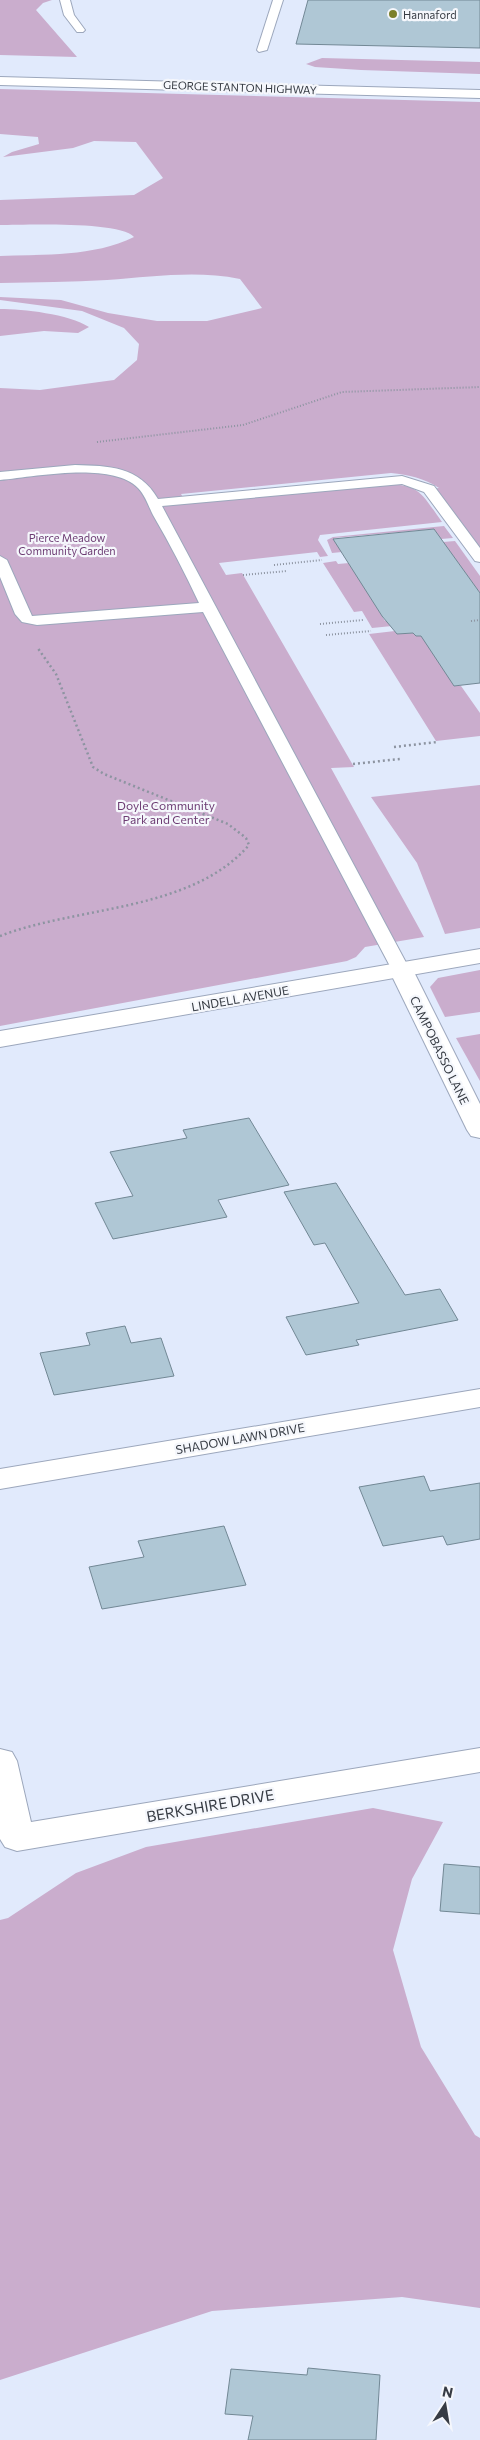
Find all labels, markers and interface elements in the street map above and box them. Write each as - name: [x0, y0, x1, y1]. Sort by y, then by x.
- marker: Hannaford: [387, 8, 399, 20]
- place label: Hannaford: [403, 8, 457, 21]
- street label: GEORGE STANTON HIGHWAY: [163, 78, 317, 96]
- park label: Pierce Meadow Community Garden: [18, 531, 116, 557]
- park label: Doyle Community Park and Center: [117, 798, 215, 826]
- street label: LINDELL AVENUE: [190, 983, 290, 1013]
- street label: CAMPOBASSO LANE: [408, 994, 472, 1106]
- street label: SHADOW LAWN DRIVE: [174, 1420, 306, 1456]
- street label: BERKSHIRE DRIVE: [145, 1785, 275, 1825]
- north arrow: [420, 2380, 470, 2430]
- text: N: [441, 2382, 455, 2401]

